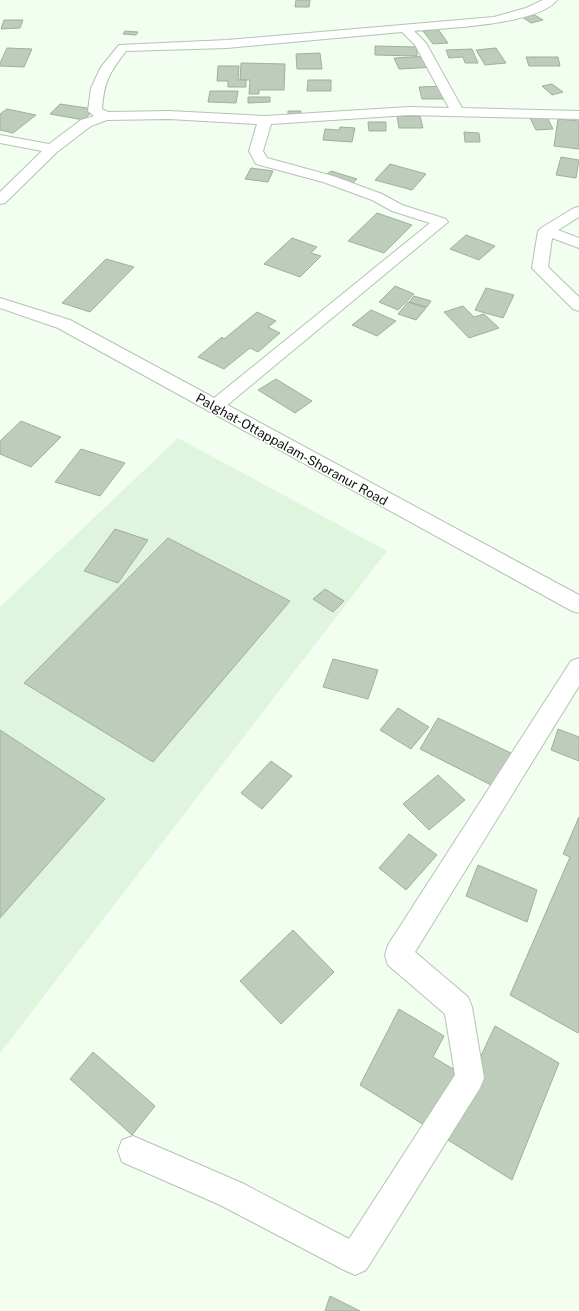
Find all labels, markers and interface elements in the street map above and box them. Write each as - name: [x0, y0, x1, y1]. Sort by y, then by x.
- street label: Palghat-Ottappalam-Shoranur Road: [193, 390, 390, 509]

